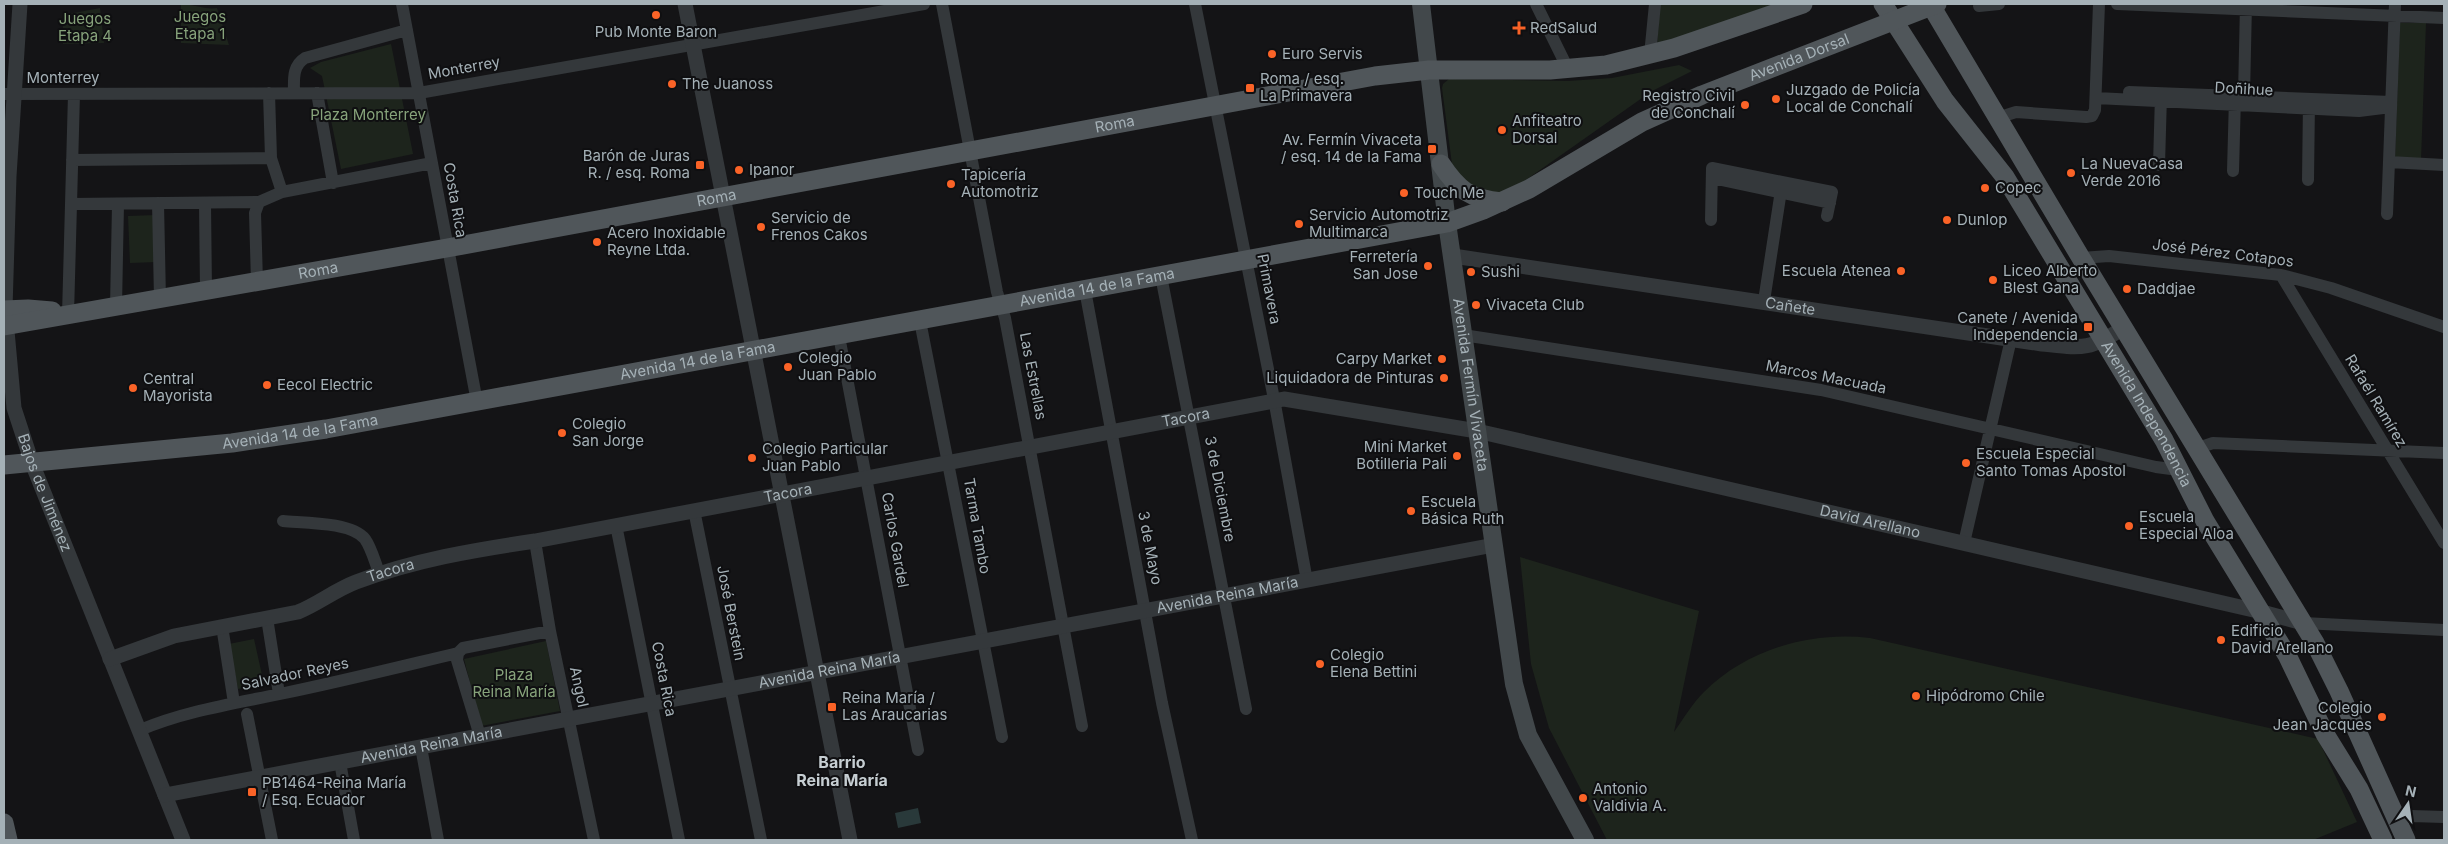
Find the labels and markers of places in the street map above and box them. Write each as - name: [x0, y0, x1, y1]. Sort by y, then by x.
- marker: Pub Monte Baron: [650, 9, 662, 21]
- place label: RedSalud: [1530, 18, 1597, 37]
- marker: RedSalud: [1512, 21, 1526, 35]
- place label: Pub Monte Baron: [595, 22, 717, 41]
- place label: Euro Servis: [1282, 44, 1363, 63]
- marker: Euro Servis: [1266, 48, 1278, 60]
- place label: Roma / esq. La Primavera: [1260, 69, 1353, 105]
- place label: The Juanoss: [682, 74, 773, 93]
- marker: The Juanoss: [666, 78, 678, 90]
- place label: Juzgado de Policía Local de Conchalí: [1786, 80, 1920, 116]
- marker: Roma / esq. La Primavera: [1244, 82, 1256, 94]
- place label: Registro Civil de Conchalí: [1642, 86, 1735, 122]
- marker: Juzgado de Policía Local de Conchalí: [1770, 93, 1782, 105]
- marker: Registro Civil de Conchalí: [1739, 99, 1751, 111]
- place label: Anfiteatro Dorsal: [1512, 111, 1582, 147]
- marker: Anfiteatro Dorsal: [1496, 124, 1508, 136]
- place label: Av. Fermín Vivaceta / esq. 14 de la Fama: [1281, 130, 1422, 166]
- marker: Av. Fermín Vivaceta / esq. 14 de la Fama: [1426, 143, 1438, 155]
- place label: Barón de Juras R. / esq. Roma: [583, 146, 690, 182]
- place label: La NuevaCasa Verde 2016: [2081, 154, 2183, 190]
- marker: Barón de Juras R. / esq. Roma: [694, 159, 706, 171]
- place label: Ipanor: [749, 160, 795, 179]
- marker: Ipanor: [733, 164, 745, 176]
- place label: Tapicería Automotriz: [961, 165, 1039, 201]
- marker: La NuevaCasa Verde 2016: [2065, 167, 2077, 179]
- marker: Tapicería Automotriz: [945, 178, 957, 190]
- place label: Copec: [1995, 178, 2041, 197]
- marker: Copec: [1979, 182, 1991, 194]
- place label: Touch Me: [1414, 183, 1484, 202]
- marker: Touch Me: [1398, 187, 1410, 199]
- place label: Servicio Automotriz Multimarca: [1309, 205, 1449, 241]
- place label: Servicio de Frenos Cakos: [771, 208, 868, 244]
- place label: Dunlop: [1957, 210, 2007, 229]
- marker: Dunlop: [1941, 214, 1953, 226]
- marker: Servicio Automotriz Multimarca: [1293, 218, 1305, 230]
- marker: Servicio de Frenos Cakos: [755, 221, 767, 233]
- place label: Acero Inoxidable Reyne Ltda.: [607, 223, 726, 259]
- marker: Acero Inoxidable Reyne Ltda.: [591, 236, 603, 248]
- place label: Ferretería San Jose: [1350, 247, 1418, 283]
- marker: Ferretería San Jose: [1422, 260, 1434, 272]
- place label: Escuela Atenea: [1782, 261, 1891, 280]
- place label: Liceo Alberto Blest Gana: [2003, 261, 2097, 297]
- place label: Sushi: [1481, 262, 1520, 281]
- marker: Escuela Atenea: [1895, 265, 1907, 277]
- marker: Sushi: [1465, 266, 1477, 278]
- marker: Liceo Alberto Blest Gana: [1987, 274, 1999, 286]
- place label: Daddjae: [2137, 279, 2195, 298]
- marker: Daddjae: [2121, 283, 2133, 295]
- place label: Vivaceta Club: [1486, 295, 1584, 314]
- marker: Vivaceta Club: [1470, 299, 1482, 311]
- place label: Canete / Avenida Independencia: [1957, 308, 2078, 344]
- marker: Canete / Avenida Independencia: [2082, 321, 2094, 333]
- place label: Colegio Juan Pablo: [798, 348, 877, 384]
- place label: Carpy Market: [1336, 349, 1432, 368]
- marker: Carpy Market: [1436, 353, 1448, 365]
- marker: Colegio Juan Pablo: [782, 361, 794, 373]
- place label: Liquidadora de Pinturas: [1266, 368, 1434, 387]
- place label: Central Mayorista: [143, 369, 213, 405]
- marker: Liquidadora de Pinturas: [1438, 372, 1450, 384]
- place label: Eecol Electric: [277, 375, 373, 394]
- marker: Eecol Electric: [261, 379, 273, 391]
- marker: Central Mayorista: [127, 382, 139, 394]
- place label: Colegio San Jorge: [572, 414, 644, 450]
- marker: Colegio San Jorge: [556, 427, 568, 439]
- place label: Mini Market Botilleria Pali: [1356, 437, 1447, 473]
- place label: Colegio Particular Juan Pablo: [762, 439, 888, 475]
- place label: Escuela Especial Santo Tomas Apostol: [1976, 444, 2126, 480]
- marker: Mini Market Botilleria Pali: [1451, 450, 1463, 462]
- marker: Colegio Particular Juan Pablo: [746, 452, 758, 464]
- marker: Escuela Especial Santo Tomas Apostol: [1960, 457, 1972, 469]
- place label: Escuela Básica Ruth: [1421, 492, 1504, 528]
- marker: Escuela Básica Ruth: [1405, 505, 1417, 517]
- place label: Escuela Especial Aloa: [2139, 507, 2234, 543]
- marker: Escuela Especial Aloa: [2123, 520, 2135, 532]
- place label: Edificio David Arellano: [2231, 621, 2334, 657]
- marker: Edificio David Arellano: [2215, 634, 2227, 646]
- place label: Colegio Elena Bettini: [1330, 645, 1417, 681]
- marker: Colegio Elena Bettini: [1314, 658, 1326, 670]
- place label: Hipódromo Chile: [1926, 686, 2045, 705]
- place label: Reina María / Las Araucarias: [842, 688, 947, 724]
- marker: Hipódromo Chile: [1910, 690, 1922, 702]
- place label: Colegio Jean Jacques: [2273, 698, 2372, 734]
- marker: Reina María / Las Araucarias: [826, 701, 838, 713]
- marker: Colegio Jean Jacques: [2376, 711, 2388, 723]
- place label: PB1464-Reina María / Esq. Ecuador: [262, 773, 406, 809]
- place label: Antonio Valdivia A.: [1593, 779, 1667, 815]
- marker: PB1464-Reina María / Esq. Ecuador: [246, 786, 258, 798]
- marker: Antonio Valdivia A.: [1577, 792, 1589, 804]

